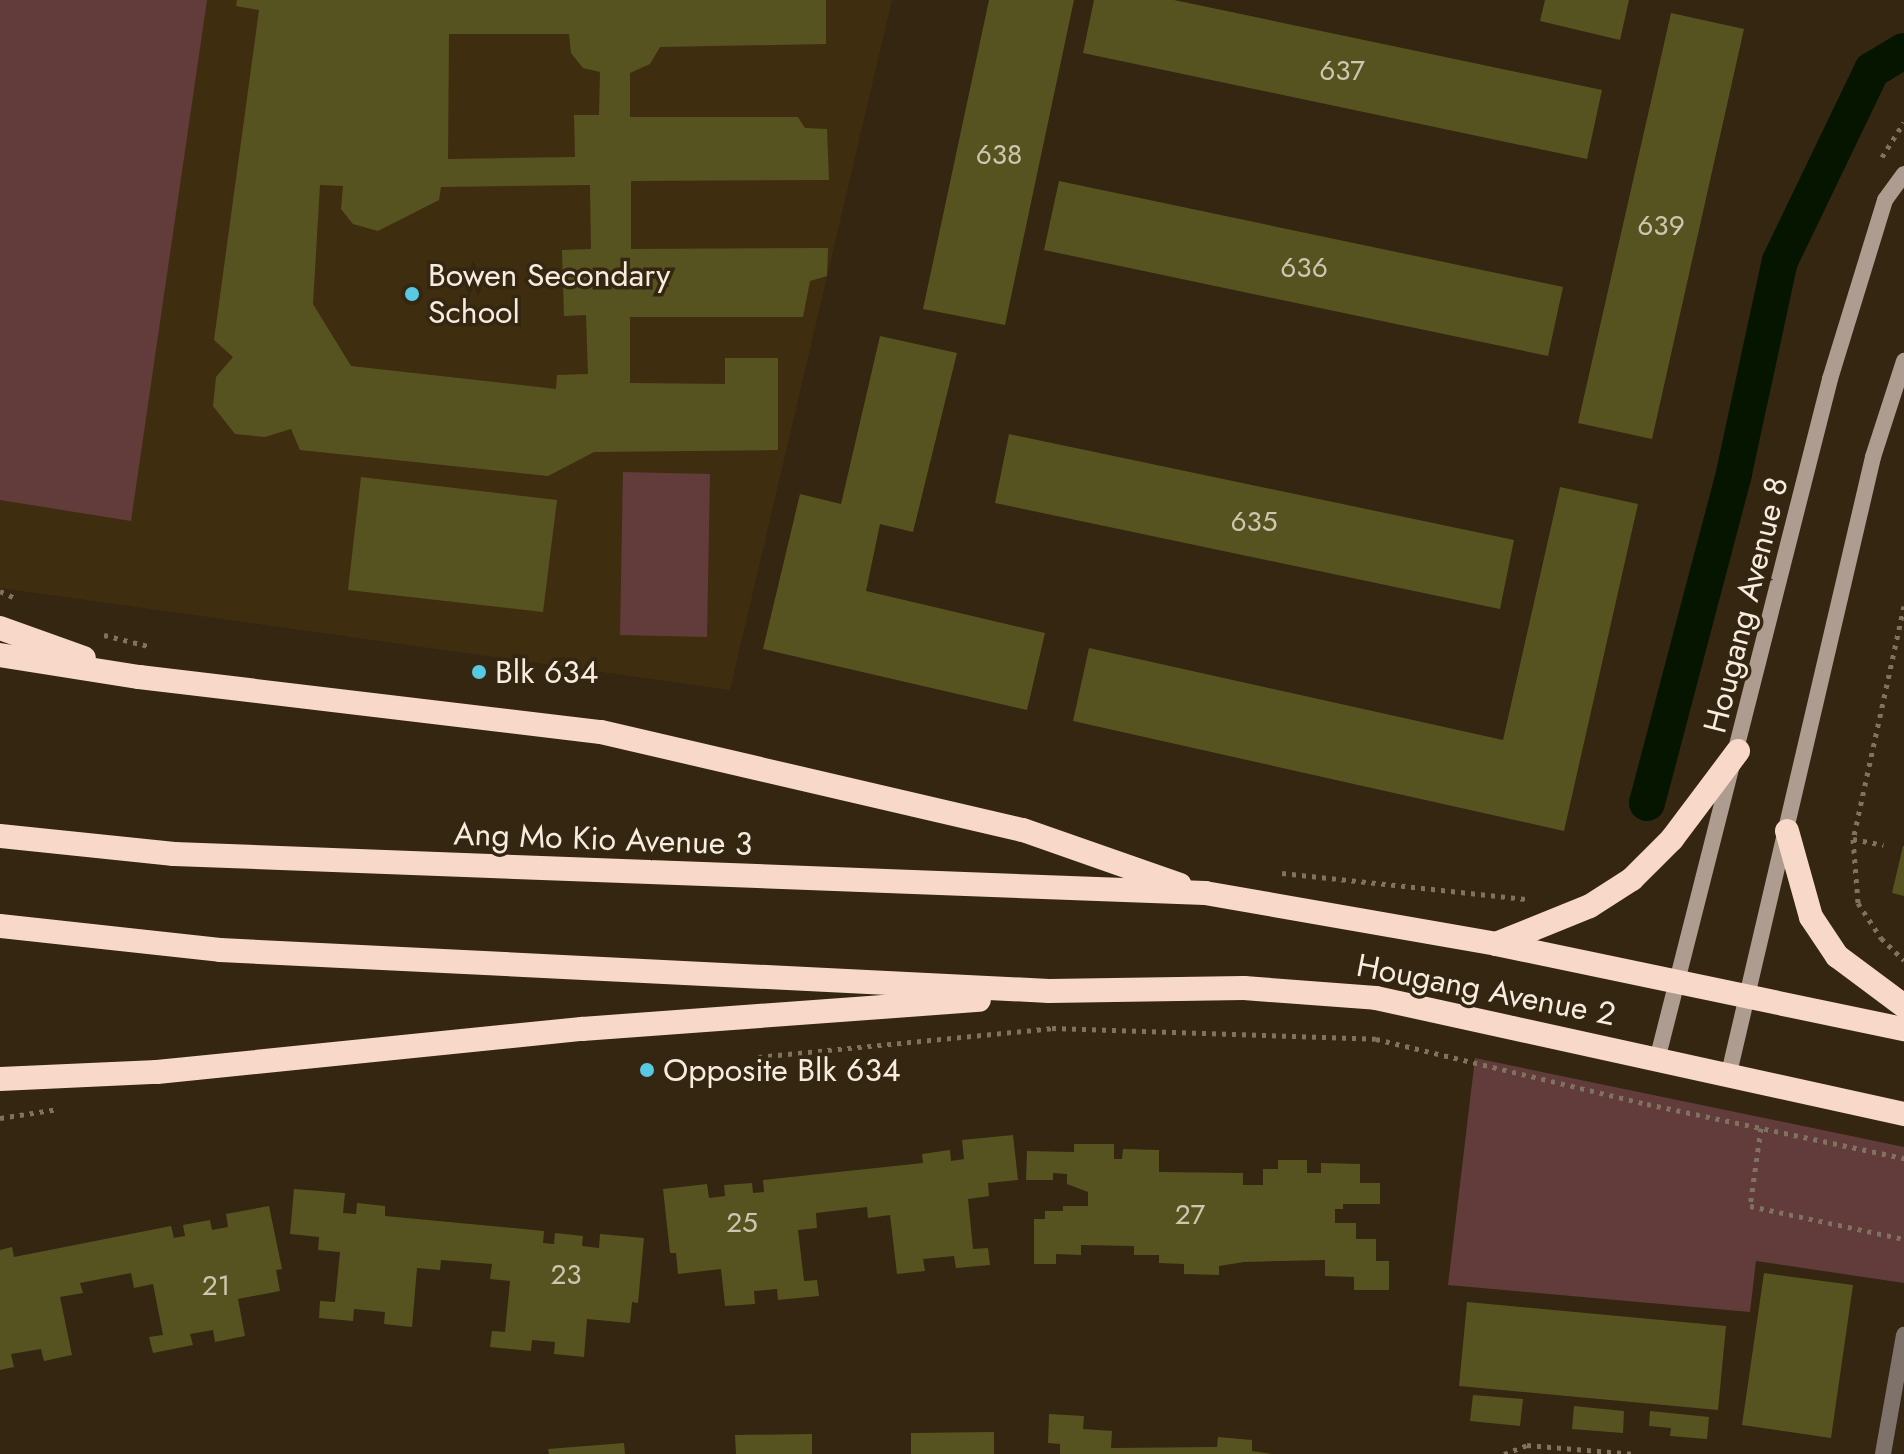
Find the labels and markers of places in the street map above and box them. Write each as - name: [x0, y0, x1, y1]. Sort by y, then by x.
- place label: Bowen Secondary School: [428, 257, 670, 332]
- marker: Bowen Secondary School: [403, 285, 421, 303]
- place label: Blk 634: [495, 653, 598, 691]
- marker: Blk 634: [470, 663, 488, 681]
- place label: Opposite Blk 634: [663, 1051, 901, 1089]
- marker: Opposite Blk 634: [638, 1061, 656, 1079]

